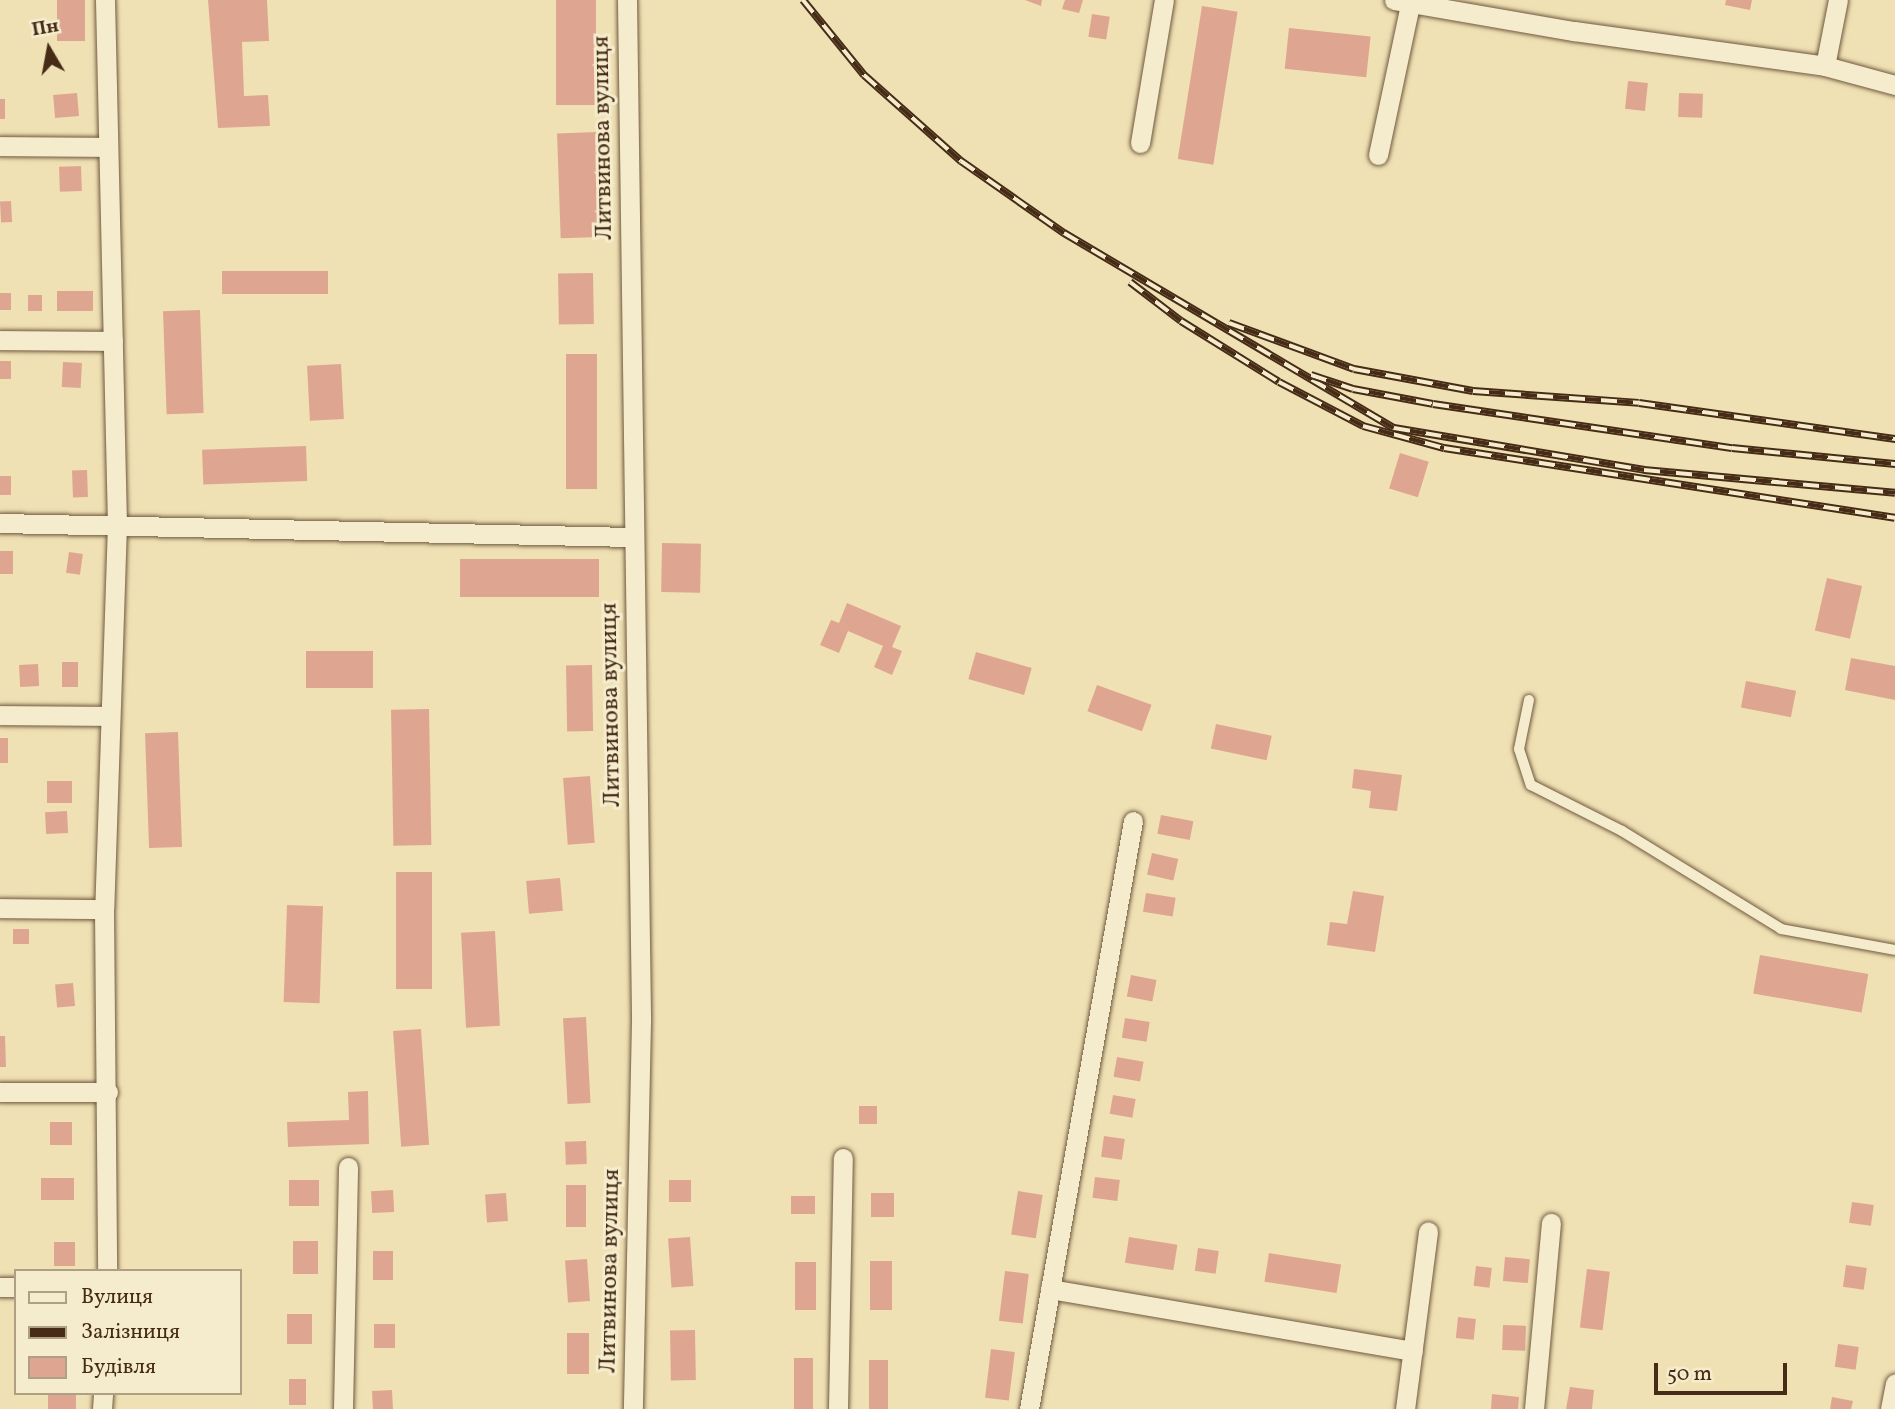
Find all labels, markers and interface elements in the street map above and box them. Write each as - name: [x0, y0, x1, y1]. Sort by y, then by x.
- text: Пн: [30, 13, 61, 43]
- north arrow: [14, 14, 84, 84]
- street label: Литвинова вулиця: [588, 36, 620, 240]
- street label: Литвинова вулиця: [596, 603, 628, 807]
- street label: Литвинова вулиця: [595, 1169, 627, 1373]
- legend: [14, 1269, 242, 1395]
- text: Вулиця: [81, 1283, 153, 1312]
- text: Залізниця: [81, 1318, 180, 1347]
- scale bar: [1657, 1350, 1790, 1394]
- text: Будівля: [81, 1353, 156, 1382]
- text: 50 m: [1667, 1360, 1712, 1389]

